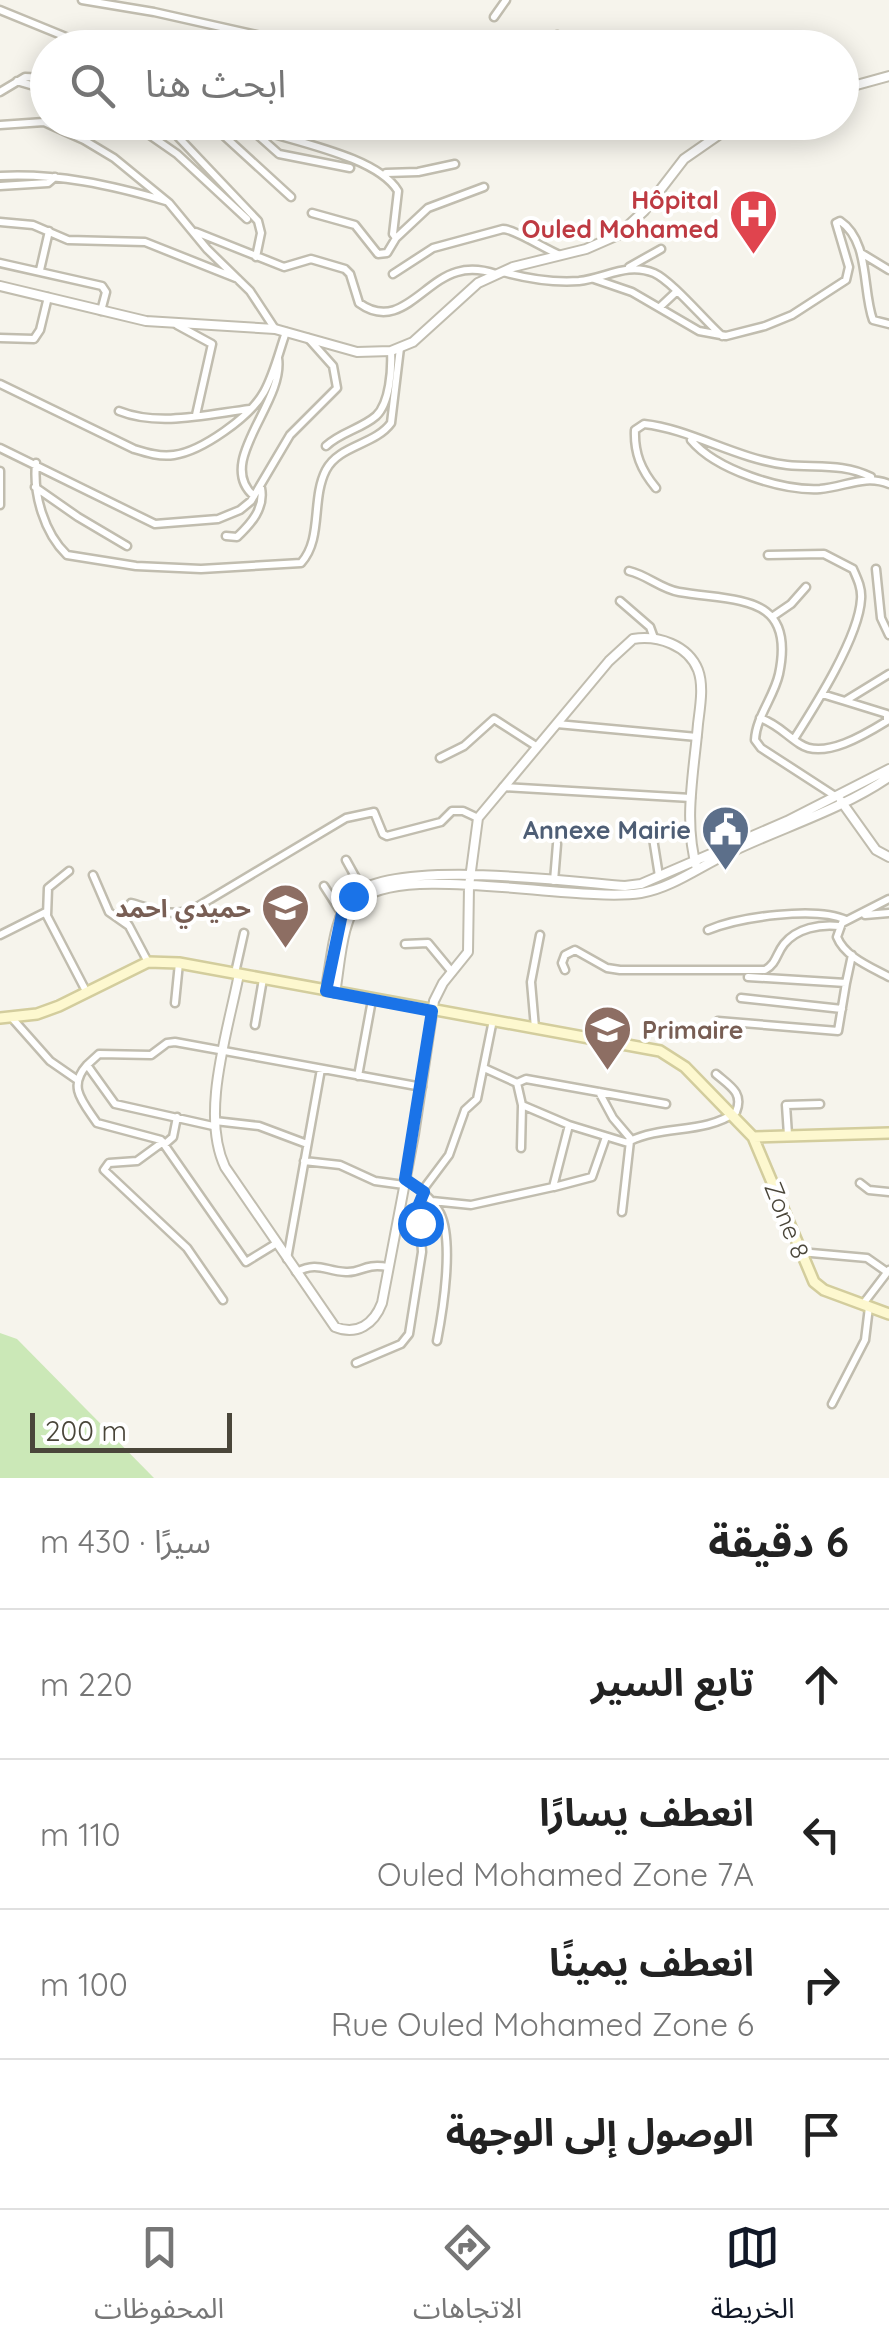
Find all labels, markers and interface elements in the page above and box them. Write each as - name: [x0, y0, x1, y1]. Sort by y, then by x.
- search box: [30, 30, 859, 140]
- icon: search: [65, 58, 120, 113]
- text: ابحث هنا: [145, 59, 286, 107]
- place label: Hôpital Ouled Mohamed: [521, 184, 719, 244]
- hospital icon: Hôpital Ouled Mohamed: [728, 188, 780, 256]
- public building icon: Annexe Mairie: [700, 804, 752, 872]
- place label: Annexe Mairie: [523, 814, 691, 845]
- route end: [331, 874, 377, 920]
- school or university icon: حميدي احمد: [260, 882, 312, 950]
- place label: حميدي احمد: [115, 892, 251, 929]
- school or university icon: Primaire: [581, 1004, 633, 1072]
- place label: Primaire: [642, 1014, 744, 1045]
- street label: Zone 8: [758, 1177, 817, 1263]
- route start: [398, 1201, 444, 1247]
- scale bar: [30, 1408, 232, 1452]
- text: 200 m: [45, 1413, 127, 1448]
- text: 6 دقيقة: [708, 1515, 849, 1568]
- text: سيرًا · 430 m: [40, 1521, 211, 1561]
- icon: ahead: [794, 1657, 849, 1712]
- text: تابع السير: [591, 1658, 754, 1706]
- text: 220 m: [40, 1664, 132, 1704]
- text: انعطف يسارًا: [539, 1788, 754, 1836]
- icon: left: [794, 1807, 849, 1862]
- text: 110 m: [40, 1814, 121, 1854]
- text: Ouled Mohamed Zone 7A: [377, 1854, 754, 1894]
- text: انعطف يمينًا: [549, 1938, 754, 1986]
- icon: right: [794, 1957, 849, 2012]
- text: 100 m: [40, 1964, 128, 2004]
- text: Rue Ouled Mohamed Zone 6: [331, 2004, 754, 2044]
- icon: arrive: [794, 2107, 849, 2162]
- text: الوصول إلى الوجهة: [446, 2108, 754, 2156]
- tab: المحفوظات: [94, 2220, 224, 2339]
- tab: الاتجاهات: [413, 2220, 522, 2339]
- tab: الخريطة: [711, 2220, 795, 2339]

